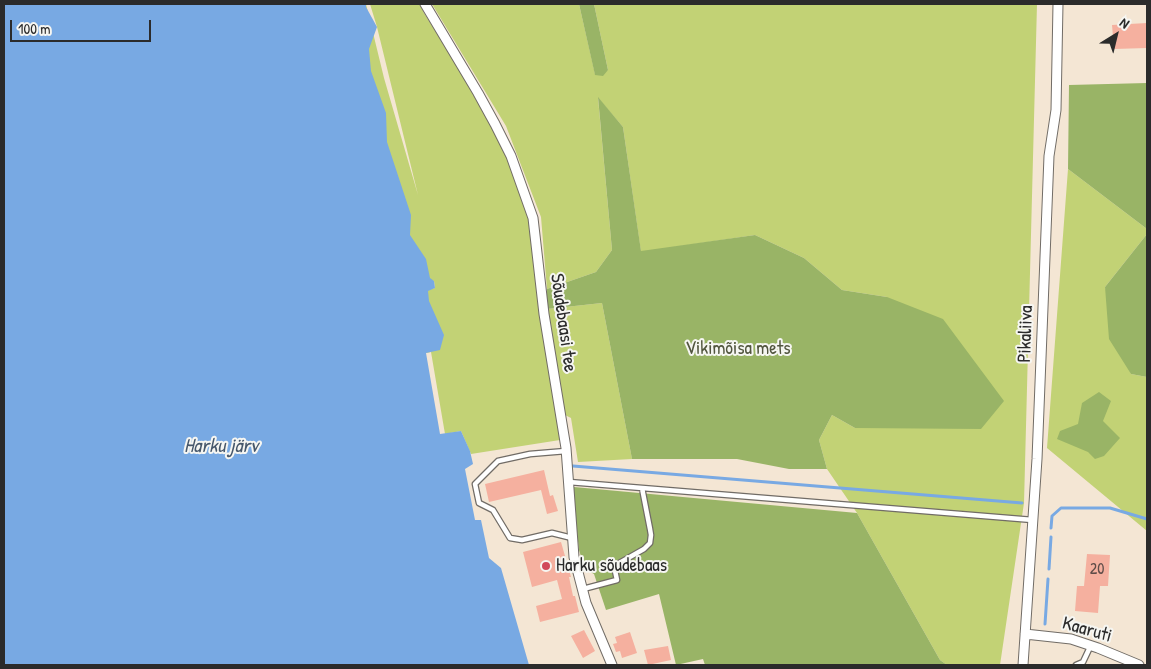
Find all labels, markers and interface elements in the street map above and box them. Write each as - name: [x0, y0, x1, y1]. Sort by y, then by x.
- scale bar: [12, 10, 154, 42]
- north arrow: [1091, 10, 1141, 60]
- text: N: [1117, 13, 1134, 32]
- text: 100 m: [18, 18, 51, 39]
- street label: Sõudebaasi tee: [545, 272, 581, 374]
- street label: Pikaliiva: [1014, 305, 1038, 363]
- park label: Vikimõisa mets: [685, 338, 791, 360]
- water label: Harku järv: [184, 435, 258, 459]
- place label: Harku sõudebaas: [556, 555, 667, 577]
- marker: Harku sõudebaas: [540, 560, 552, 572]
- house number: 20: [1090, 560, 1104, 580]
- street label: Kaaruti: [1060, 612, 1114, 648]

